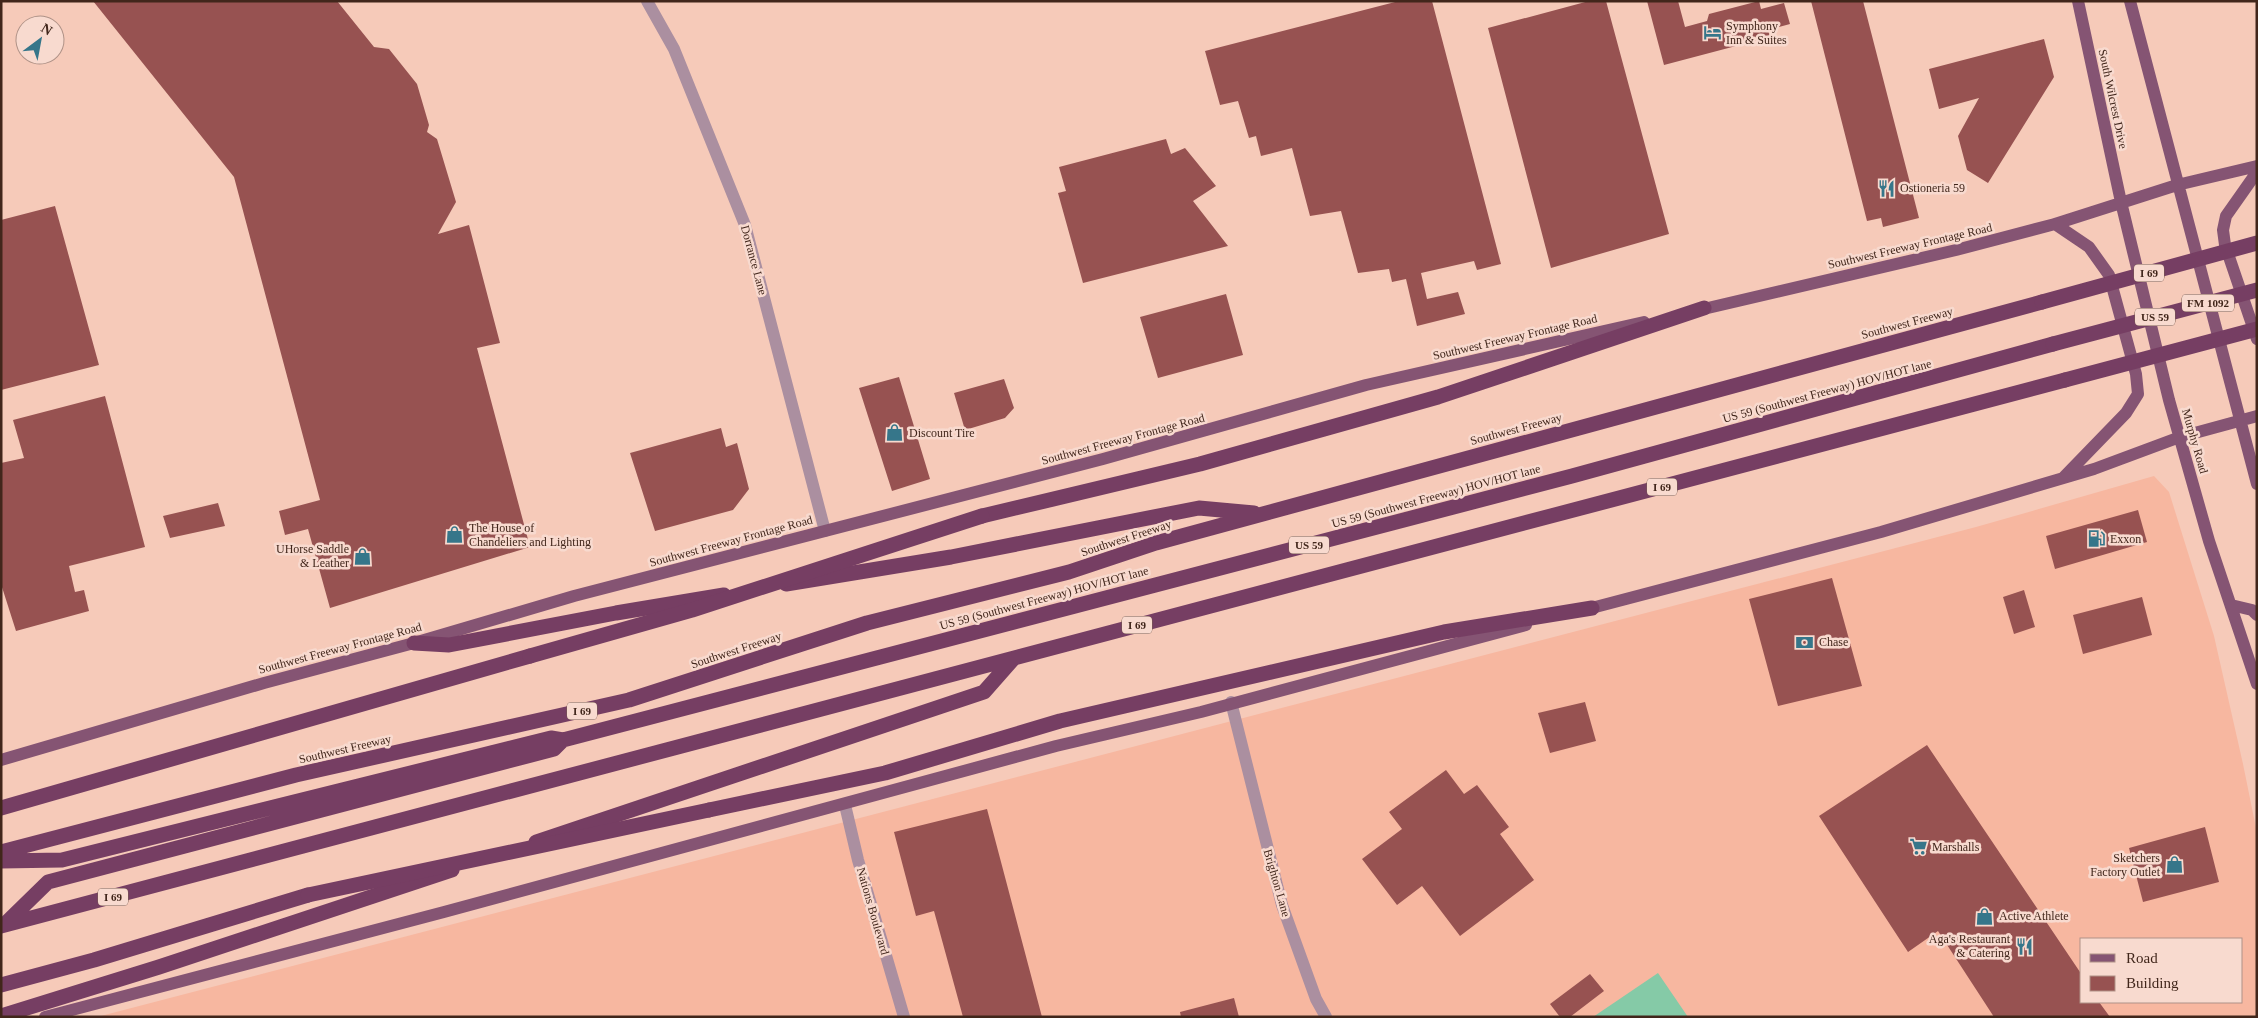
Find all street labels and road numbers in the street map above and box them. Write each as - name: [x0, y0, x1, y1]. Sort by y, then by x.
- street label: South Wilcrest Drive: [2096, 48, 2130, 150]
- street label: Southwest Freeway Frontage Road: [1826, 220, 1994, 272]
- street label: Dorrance Lane: [738, 224, 770, 296]
- road number: I 69: [2134, 264, 2164, 282]
- road number: FM 1092: [2182, 294, 2234, 312]
- street label: Southwest Freeway: [1860, 304, 1954, 342]
- road number: US 59: [2135, 308, 2175, 326]
- street label: Southwest Freeway Frontage Road: [1431, 311, 1599, 363]
- street label: US 59 (Southwest Freeway) HOV/HOT lane: [1721, 356, 1933, 426]
- street label: Murphy Road: [2179, 407, 2211, 475]
- street label: Southwest Freeway Frontage Road: [1040, 410, 1206, 468]
- street label: Southwest Freeway: [1469, 410, 1563, 448]
- street label: US 59 (Southwest Freeway) HOV/HOT lane: [1330, 461, 1542, 531]
- road number: I 69: [1647, 478, 1677, 496]
- street label: Southwest Freeway Frontage Road: [648, 512, 814, 570]
- street label: Southwest Freeway: [1079, 517, 1173, 559]
- road number: US 59: [1289, 536, 1329, 554]
- street label: US 59 (Southwest Freeway) HOV/HOT lane: [938, 563, 1150, 633]
- road number: I 69: [1122, 616, 1152, 634]
- street label: Southwest Freeway Frontage Road: [257, 619, 423, 677]
- street label: Southwest Freeway: [689, 629, 783, 671]
- road number: I 69: [567, 702, 597, 719]
- street label: Southwest Freeway: [297, 732, 393, 766]
- street label: Brighton Lane: [1261, 848, 1293, 918]
- street label: Nations Boulevard: [854, 866, 892, 956]
- road number: I 69: [98, 889, 128, 906]

